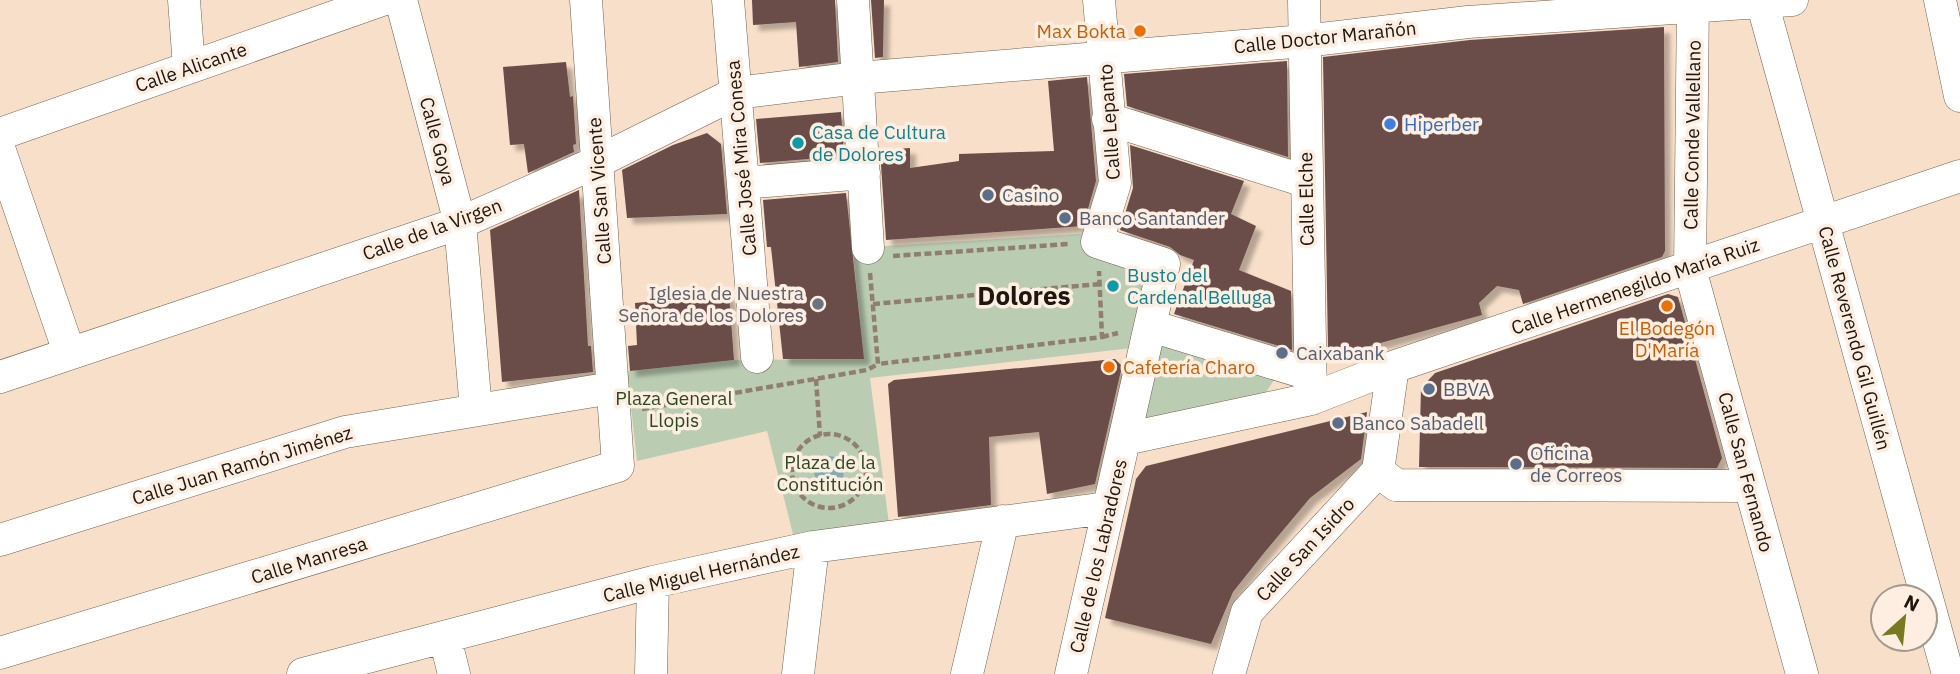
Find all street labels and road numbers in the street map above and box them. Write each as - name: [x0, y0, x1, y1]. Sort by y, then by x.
- street label: Calle Doctor Marañón: [1232, 15, 1418, 59]
- street label: Calle Alicante: [132, 37, 250, 97]
- street label: Calle Conde Vallellano: [1678, 40, 1706, 230]
- street label: Calle José Mira Conesa: [720, 59, 762, 257]
- street label: Calle Lepanto: [1093, 63, 1125, 181]
- street label: Calle Goya: [415, 94, 461, 188]
- street label: Calle San Vicente: [582, 117, 616, 265]
- street label: Calle Elche: [1293, 152, 1319, 246]
- street label: Calle de la Virgen: [359, 193, 505, 265]
- street label: Calle Reverendo Gil Guillén: [1814, 223, 1896, 453]
- street label: Calle Hermenegildo María Ruiz: [1508, 232, 1762, 340]
- street label: Calle San Fernando: [1713, 389, 1779, 555]
- street label: Calle Juan Ramón Jiménez: [129, 420, 355, 510]
- street label: Calle de los Labradores: [1064, 457, 1132, 655]
- street label: Calle San Isidro: [1251, 492, 1359, 606]
- street label: Calle Manresa: [248, 531, 370, 589]
- street label: Calle Miguel Hernández: [600, 539, 802, 607]

